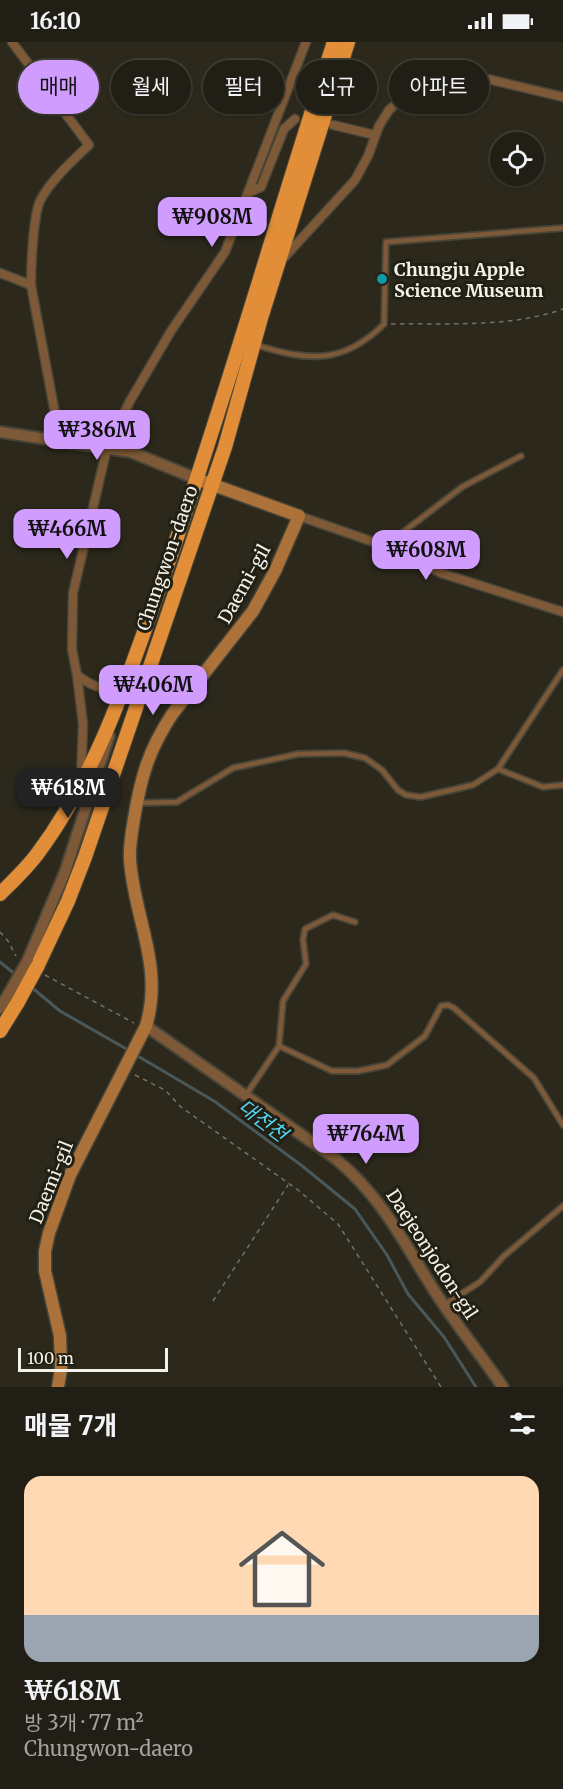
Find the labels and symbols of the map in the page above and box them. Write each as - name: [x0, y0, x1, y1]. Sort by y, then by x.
- pin: ₩908M: [170, 197, 254, 248]
- place label: Chungju Apple Science Museum: [394, 258, 543, 302]
- marker: Chungju Apple Science Museum: [375, 272, 389, 286]
- pin: ₩386M: [55, 410, 139, 461]
- street label: Chungwon-daero: [131, 482, 203, 634]
- pin: ₩466M: [25, 509, 109, 560]
- pin: ₩608M: [384, 530, 468, 581]
- street label: Daemi-gil: [213, 540, 275, 628]
- pin: ₩406M: [111, 665, 195, 716]
- pin: ₩618M: [26, 768, 110, 819]
- water label: 대전천: [233, 1093, 295, 1148]
- pin: ₩764M: [324, 1114, 408, 1165]
- street label: Daemi-gil: [24, 1137, 78, 1227]
- street label: Daejeonjodon-gil: [381, 1185, 483, 1324]
- scale bar: [18, 1345, 168, 1372]

